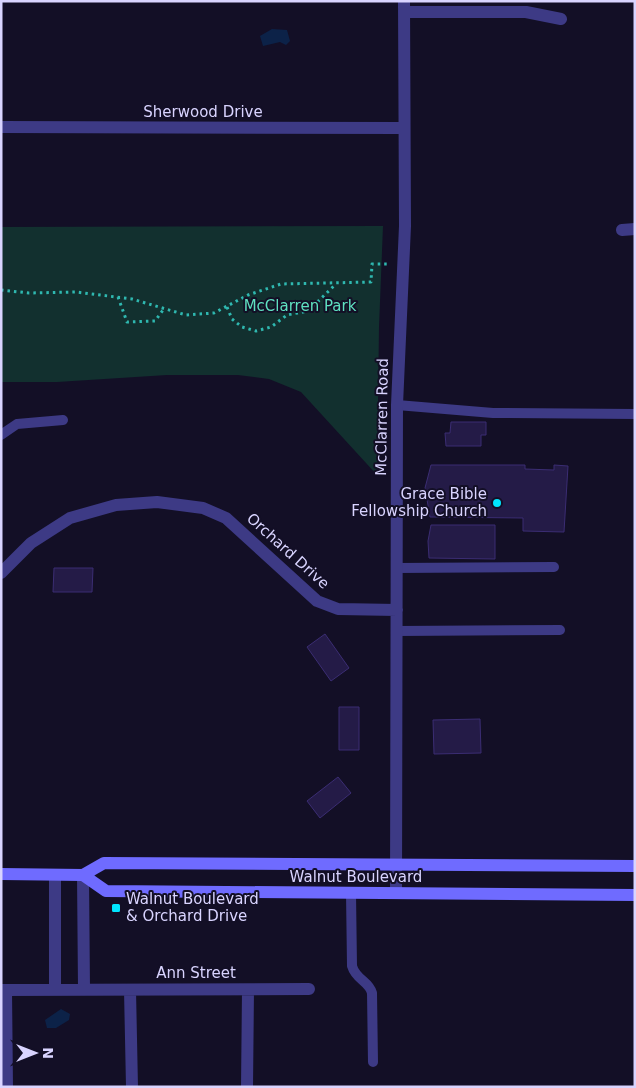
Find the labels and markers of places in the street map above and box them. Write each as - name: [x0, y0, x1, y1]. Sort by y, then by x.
- place label: Grace Bible Fellowship Church: [351, 485, 487, 520]
- marker: Grace Bible Fellowship Church: [491, 497, 503, 509]
- place label: Walnut Boulevard & Orchard Drive: [126, 890, 259, 925]
- marker: Walnut Boulevard & Orchard Drive: [110, 902, 122, 914]

